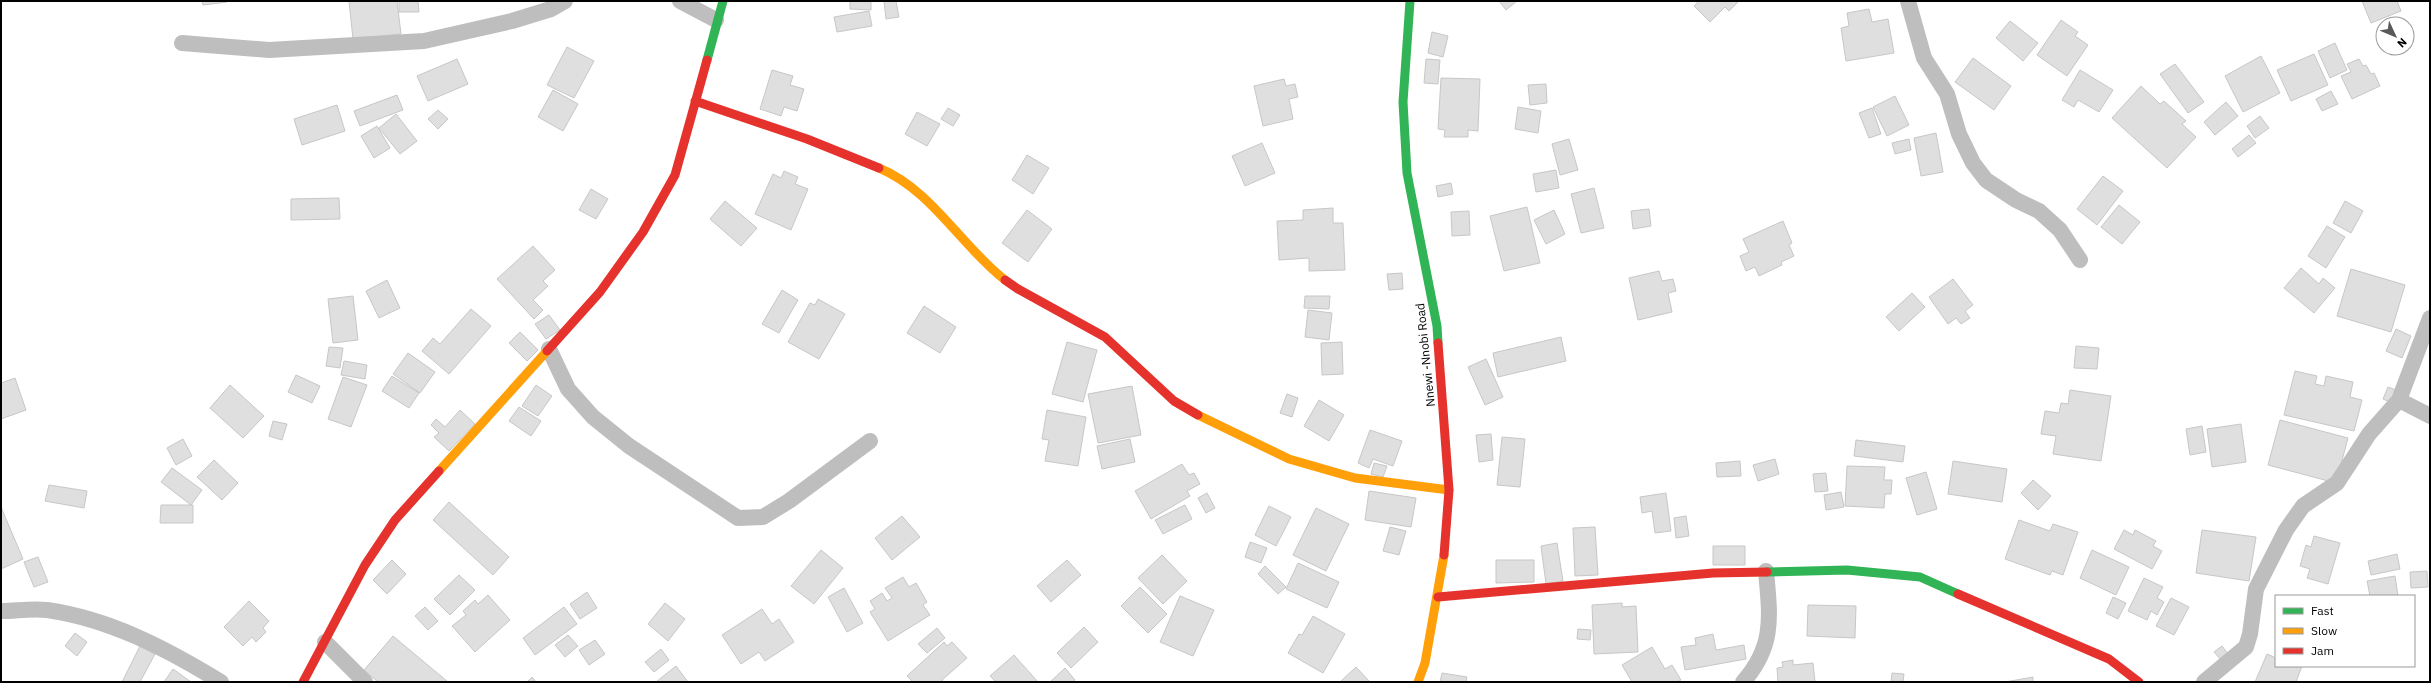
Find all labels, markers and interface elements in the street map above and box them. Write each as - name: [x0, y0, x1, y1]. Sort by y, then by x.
- north arrow: [2375, 16, 2415, 56]
- text: N: [2394, 35, 2410, 51]
- street label: Nnewi -Nnobi Road: [1412, 302, 1438, 408]
- legend: [2275, 595, 2415, 667]
- text: Fast: [2311, 603, 2334, 618]
- text: Slow: [2311, 623, 2337, 638]
- text: Jam: [2311, 643, 2334, 658]

